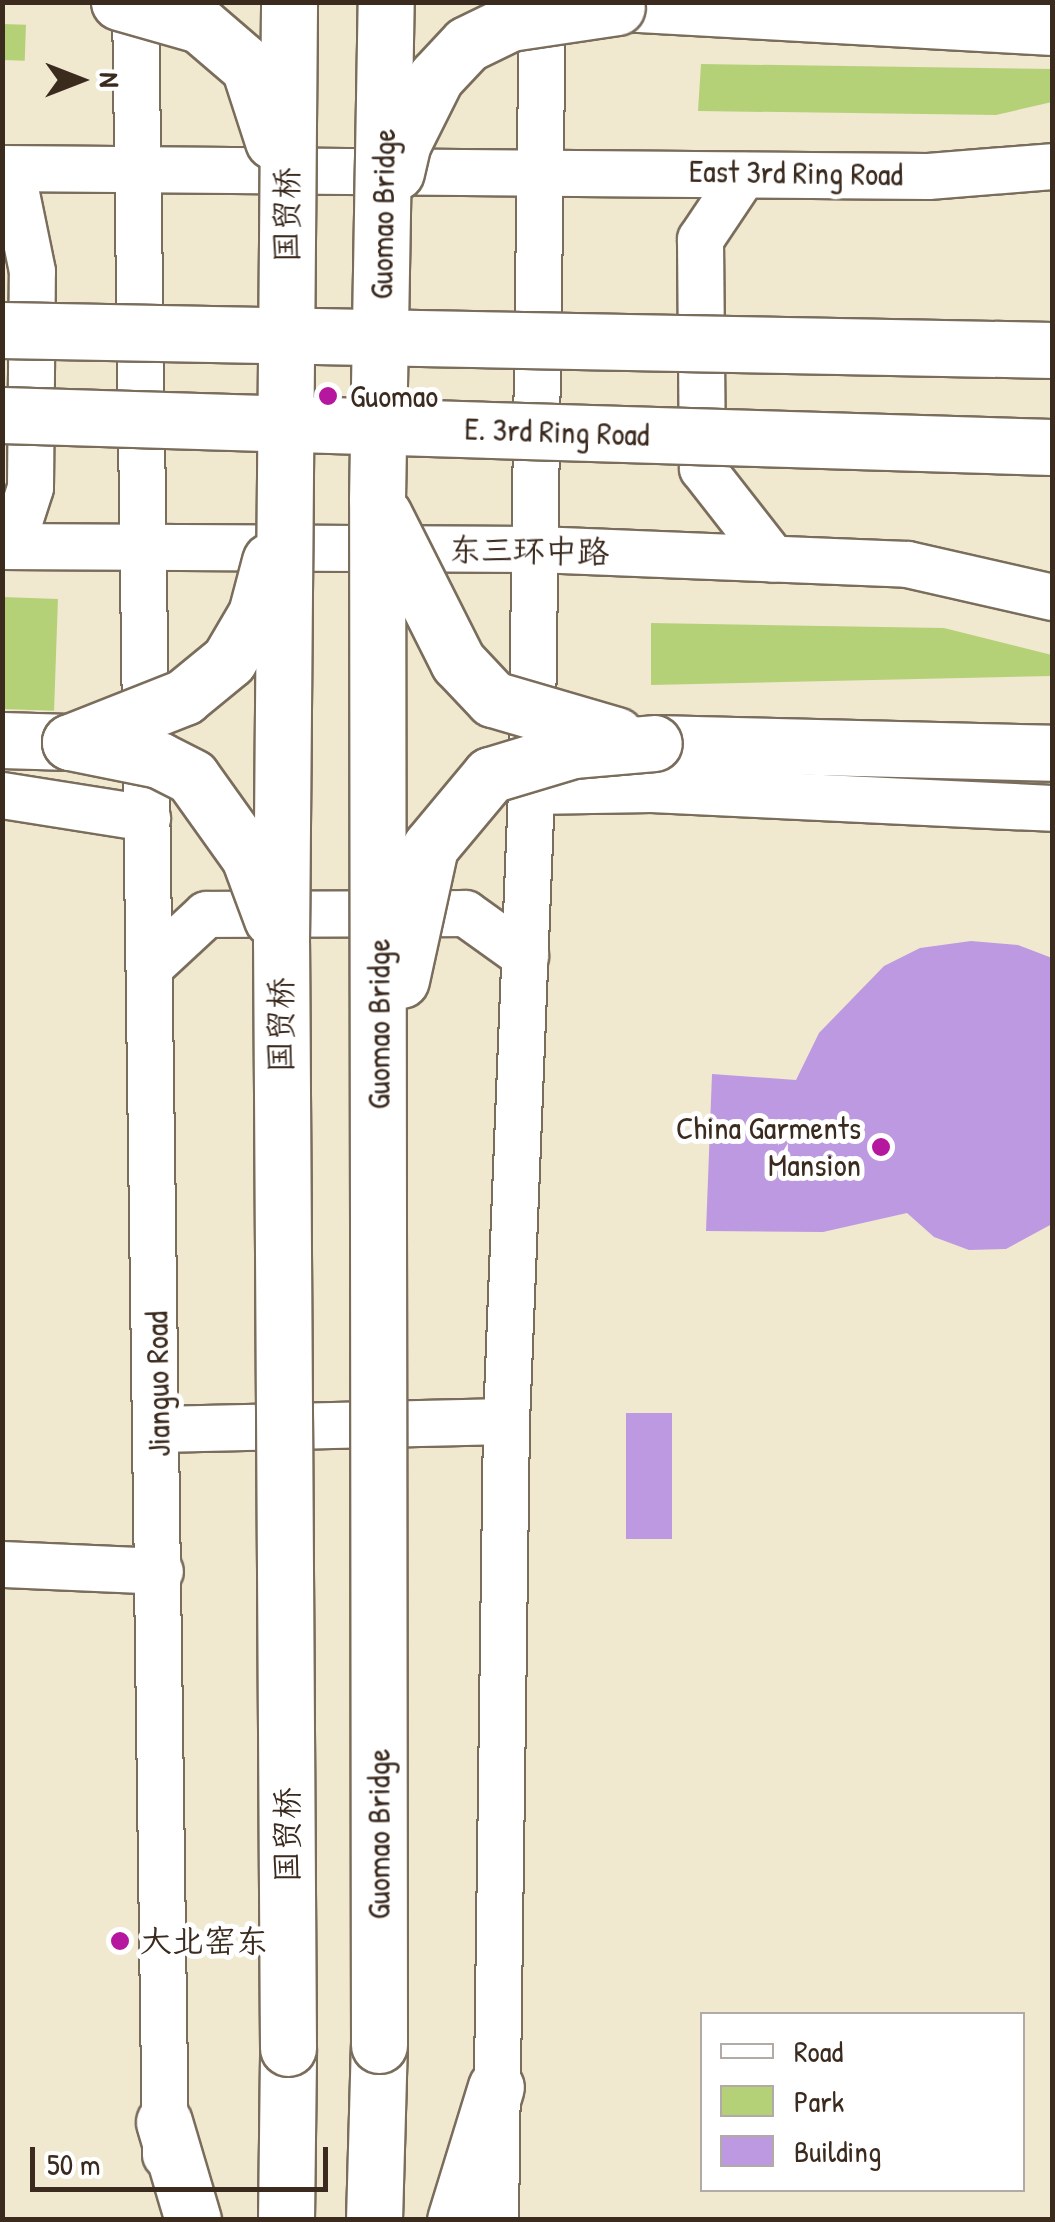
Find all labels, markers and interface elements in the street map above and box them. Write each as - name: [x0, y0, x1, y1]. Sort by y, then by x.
- north arrow: [30, 30, 130, 130]
- text: N: [91, 73, 129, 87]
- street label: Guomao Bridge: [362, 128, 404, 300]
- street label: East 3rd Ring Road: [689, 152, 903, 194]
- street label: 国贸桥: [268, 167, 306, 263]
- place label: Guomao: [350, 377, 438, 415]
- marker: Guomao: [315, 383, 341, 409]
- street label: E. 3rd Ring Road: [464, 410, 650, 454]
- street label: 东三环中路: [449, 530, 609, 572]
- street label: Guomao Bridge: [360, 939, 398, 1109]
- street label: 国贸桥: [262, 977, 300, 1073]
- place label: China Garments Mansion: [676, 1110, 861, 1185]
- marker: China Garments Mansion: [870, 1136, 892, 1158]
- street label: Jianguo Road: [138, 1311, 178, 1457]
- street label: Guomao Bridge: [360, 1749, 398, 1919]
- street label: 国贸桥: [268, 1787, 306, 1883]
- place label: 大北窑东: [140, 1922, 268, 1960]
- marker: 大北窑东: [109, 1930, 131, 1952]
- legend: [700, 2012, 1025, 2192]
- text: Road: [794, 2031, 843, 2071]
- text: Park: [794, 2081, 844, 2121]
- scale bar: [35, 2127, 332, 2189]
- text: Building: [794, 2131, 881, 2171]
- text: 50 m: [47, 2144, 100, 2184]

